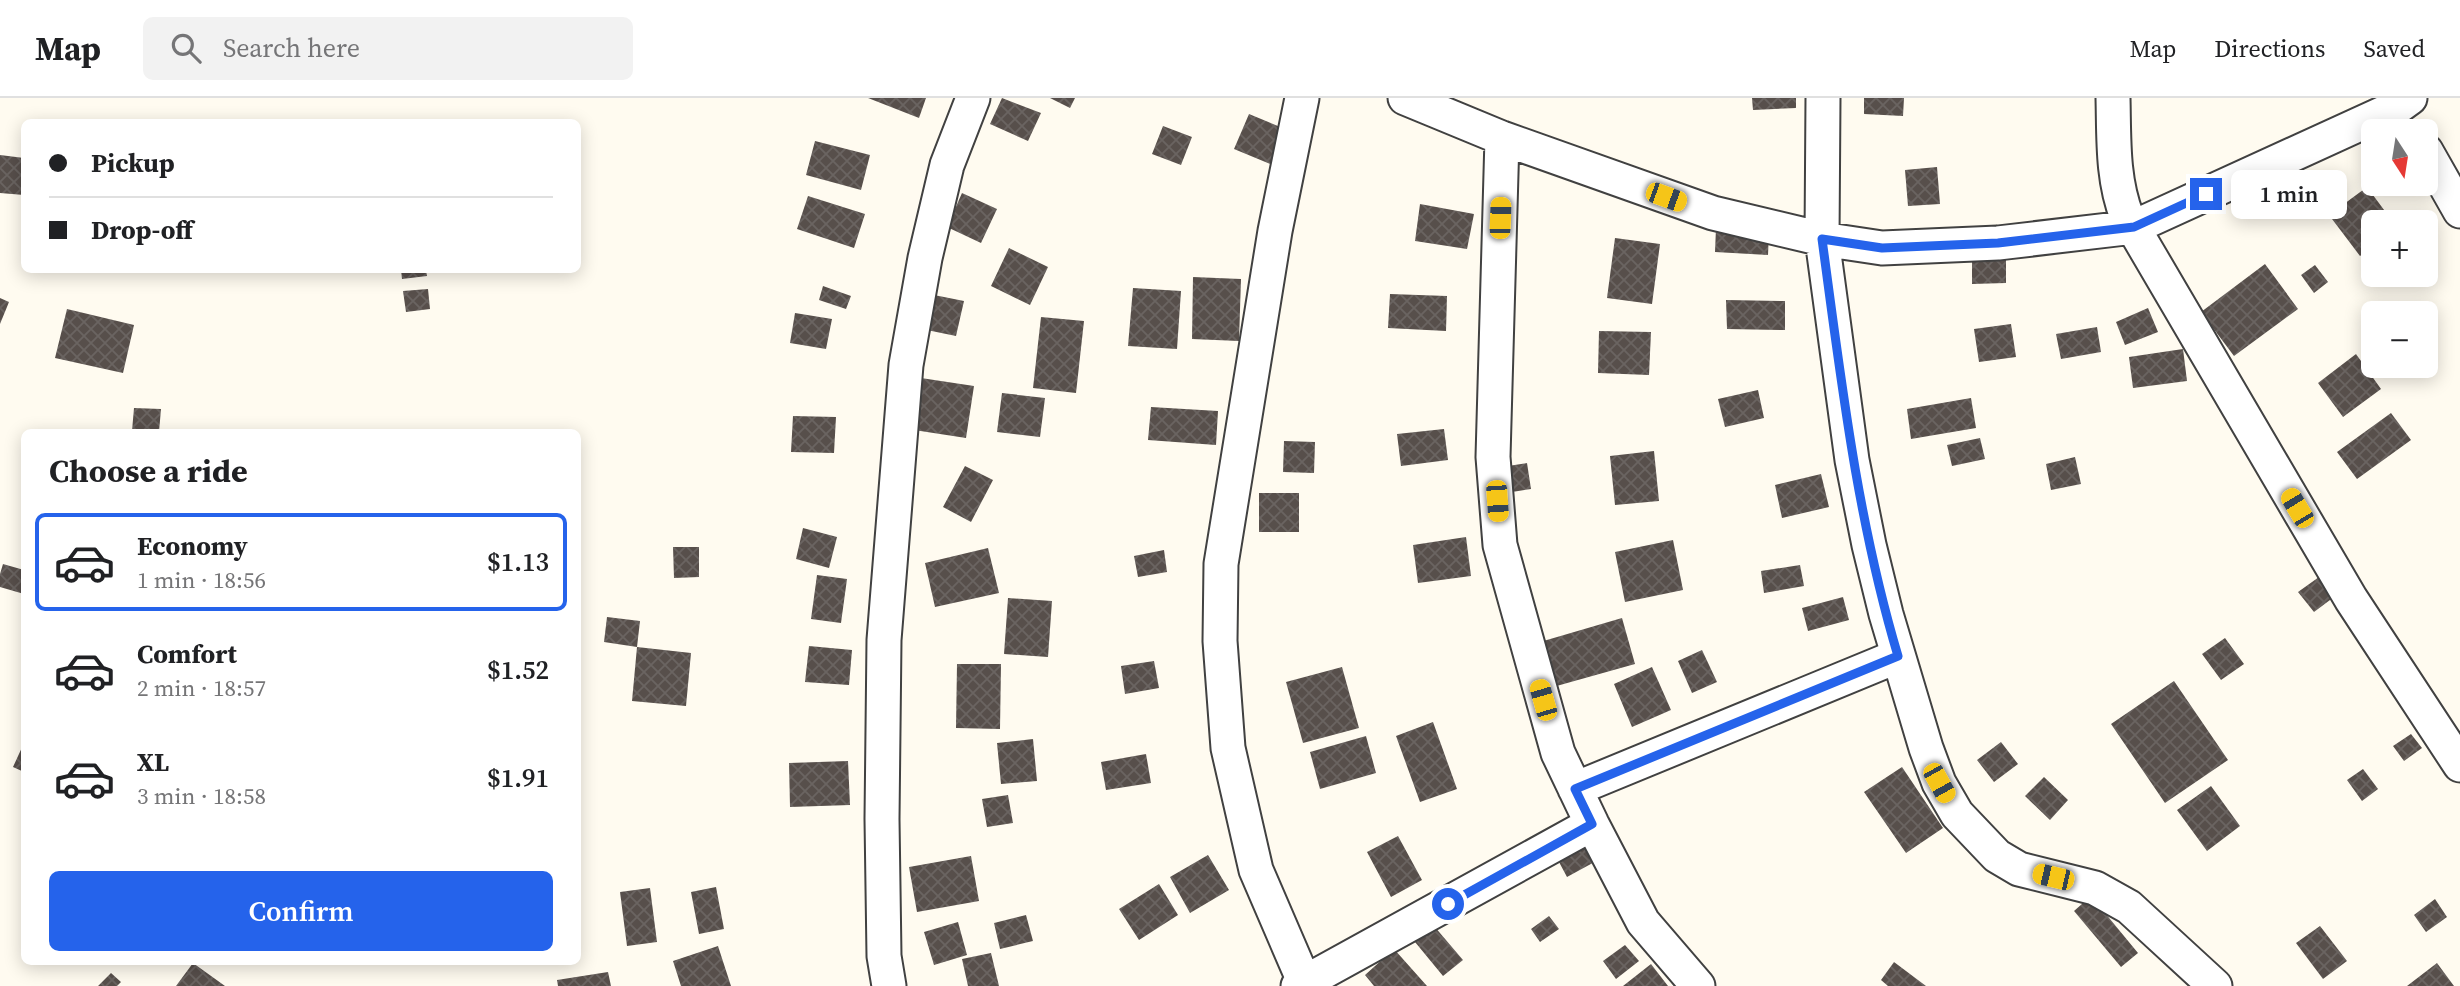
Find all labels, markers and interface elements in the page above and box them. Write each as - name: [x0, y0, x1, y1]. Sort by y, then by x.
- search box: [143, 17, 633, 80]
- text: Map: [35, 26, 101, 71]
- icon: search: [167, 29, 205, 67]
- text: Search here: [223, 30, 360, 66]
- text: Map: [2129, 32, 2176, 65]
- text: Directions: [2214, 32, 2325, 65]
- text: Saved: [2363, 32, 2425, 65]
- north arrow: [2361, 119, 2438, 196]
- map controls: [2361, 119, 2438, 378]
- text: Pickup: [91, 145, 175, 181]
- callout: 1 min: [2230, 170, 2346, 218]
- route end: [2190, 178, 2222, 210]
- text: 1 min: [2259, 178, 2319, 210]
- car: [1643, 180, 1690, 214]
- car: [1489, 197, 1512, 239]
- button: +: [2361, 210, 2438, 287]
- text: Drop-off: [91, 212, 193, 248]
- button: −: [2361, 301, 2438, 378]
- text: Choose a ride: [49, 449, 248, 493]
- car: [1486, 479, 1509, 523]
- car: [2278, 485, 2317, 531]
- text: Economy: [137, 528, 248, 564]
- icon: car: [53, 531, 116, 594]
- text: $1.13: [487, 544, 549, 580]
- text: 1 min · 18:56: [137, 564, 266, 596]
- text: Comfort: [137, 636, 237, 672]
- icon: car: [53, 639, 116, 702]
- text: $1.52: [487, 652, 549, 688]
- text: 2 min · 18:57: [137, 672, 266, 704]
- car: [1528, 677, 1559, 723]
- text: XL: [137, 744, 169, 780]
- icon: car: [53, 747, 116, 810]
- text: $1.91: [487, 760, 549, 796]
- car: [1920, 760, 1959, 806]
- text: 3 min · 18:58: [137, 780, 266, 812]
- car: [2031, 862, 2076, 892]
- button: Confirm: [49, 871, 553, 951]
- route start: [1432, 888, 1464, 920]

